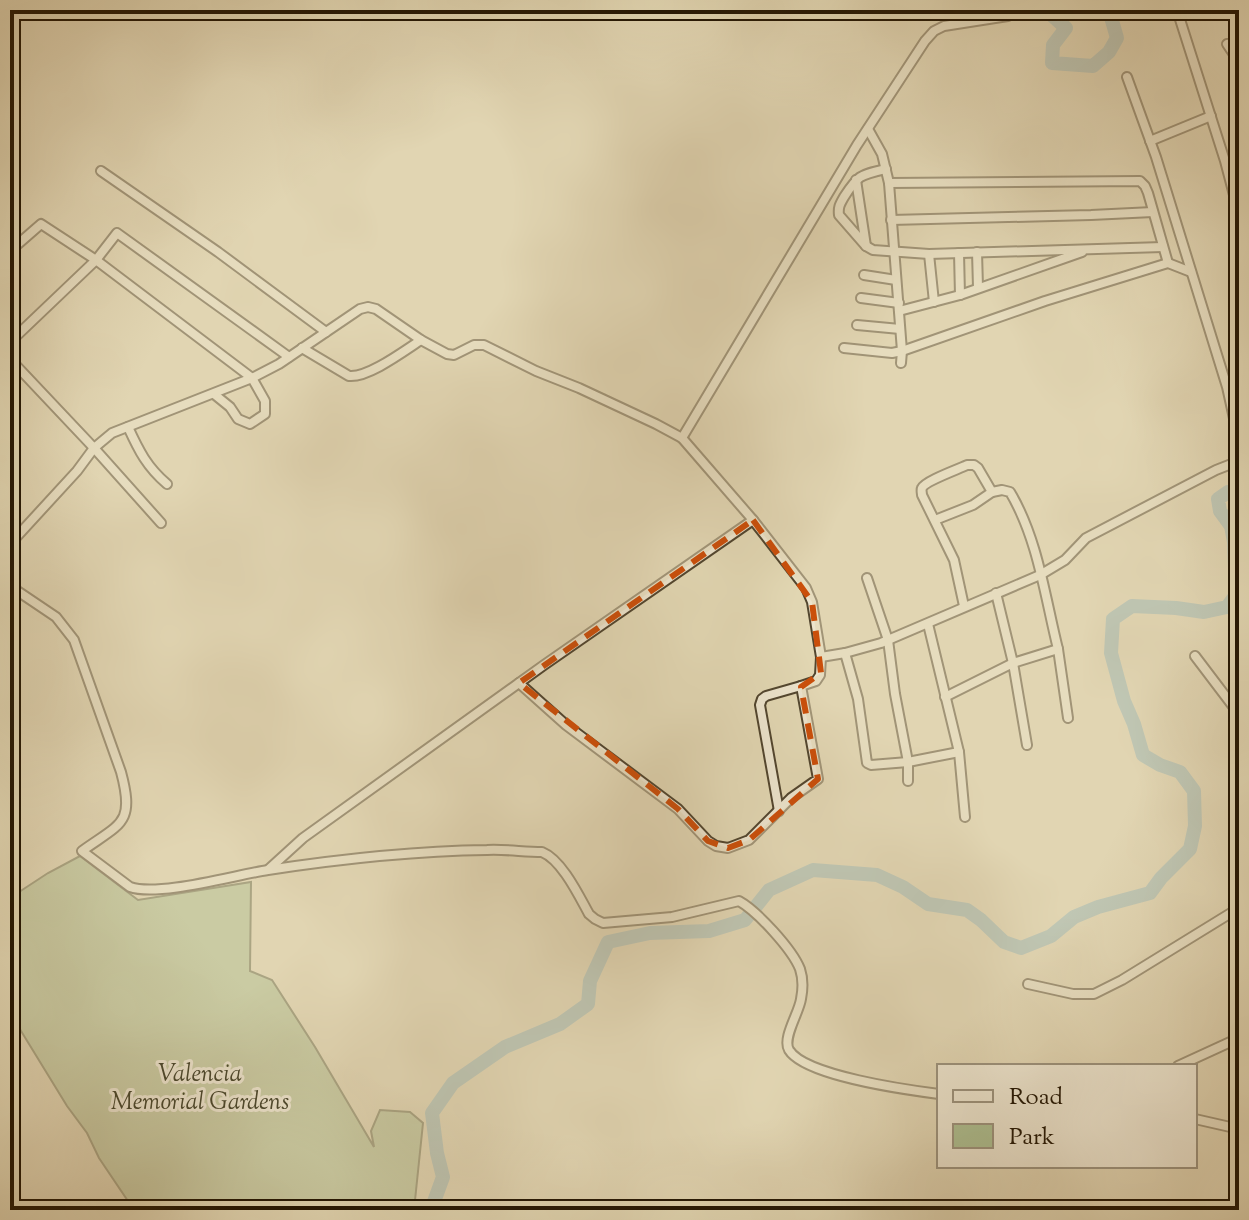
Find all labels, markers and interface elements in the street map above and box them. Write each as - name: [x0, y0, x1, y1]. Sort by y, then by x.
- park label: Valencia Memorial Gardens: [111, 1058, 289, 1120]
- legend: [937, 1064, 1197, 1168]
- text: Road: [1009, 1081, 1063, 1115]
- text: Park: [1009, 1121, 1055, 1155]

